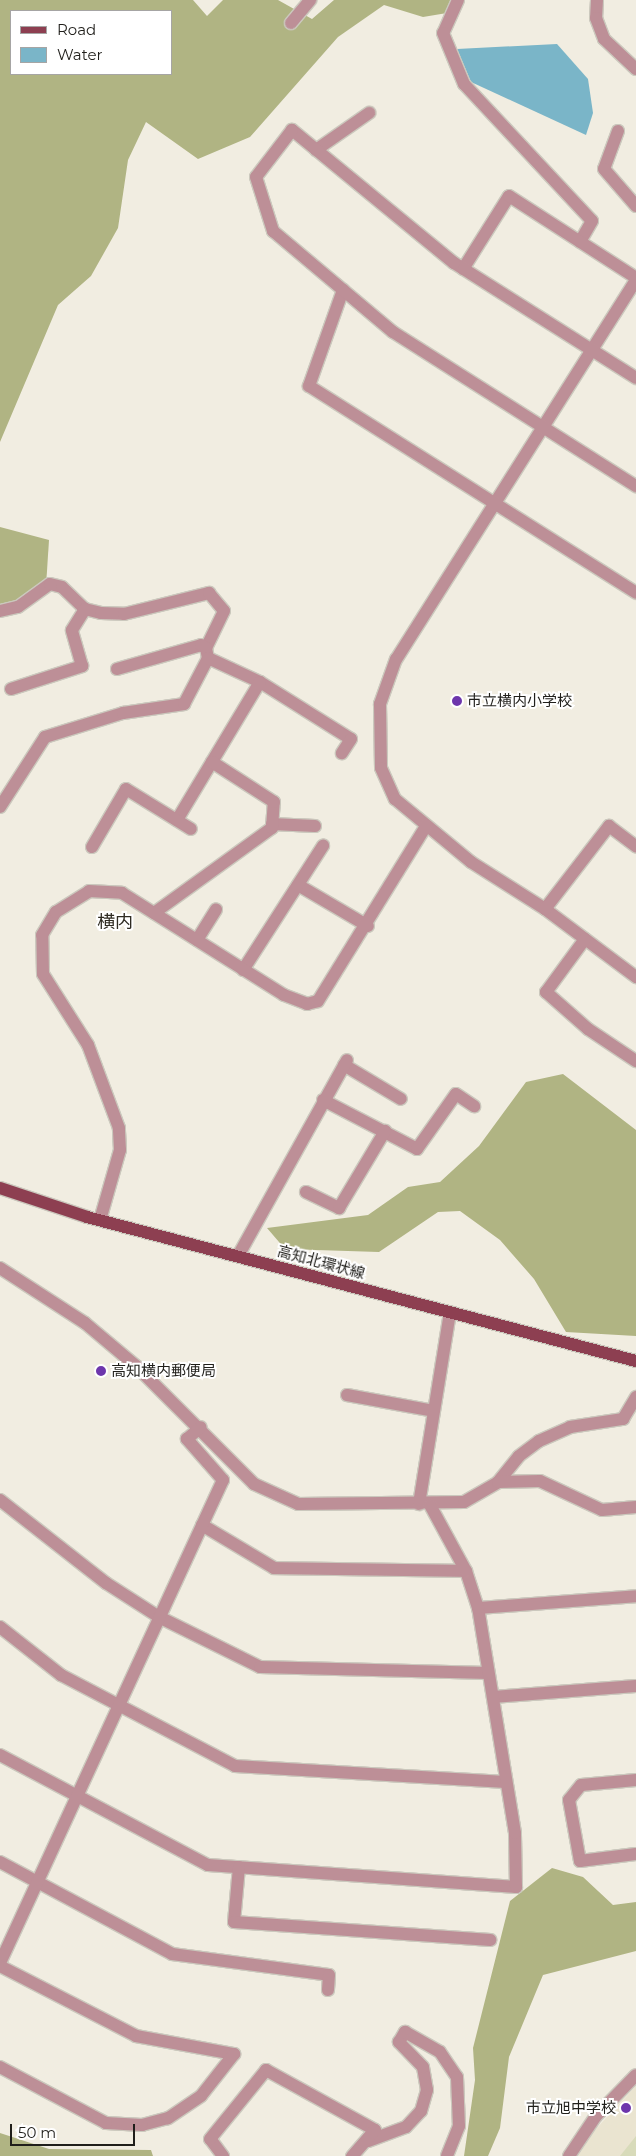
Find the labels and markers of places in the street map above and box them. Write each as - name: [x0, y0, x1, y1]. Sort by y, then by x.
- place label: 市立横内小学校: [467, 692, 572, 710]
- marker: 市立横内小学校: [451, 695, 463, 707]
- place label: 高知横内郵便局: [111, 1362, 216, 1380]
- marker: 高知横内郵便局: [95, 1365, 107, 1377]
- place label: 市立旭中学校: [526, 2099, 616, 2117]
- marker: 市立旭中学校: [620, 2102, 632, 2114]

